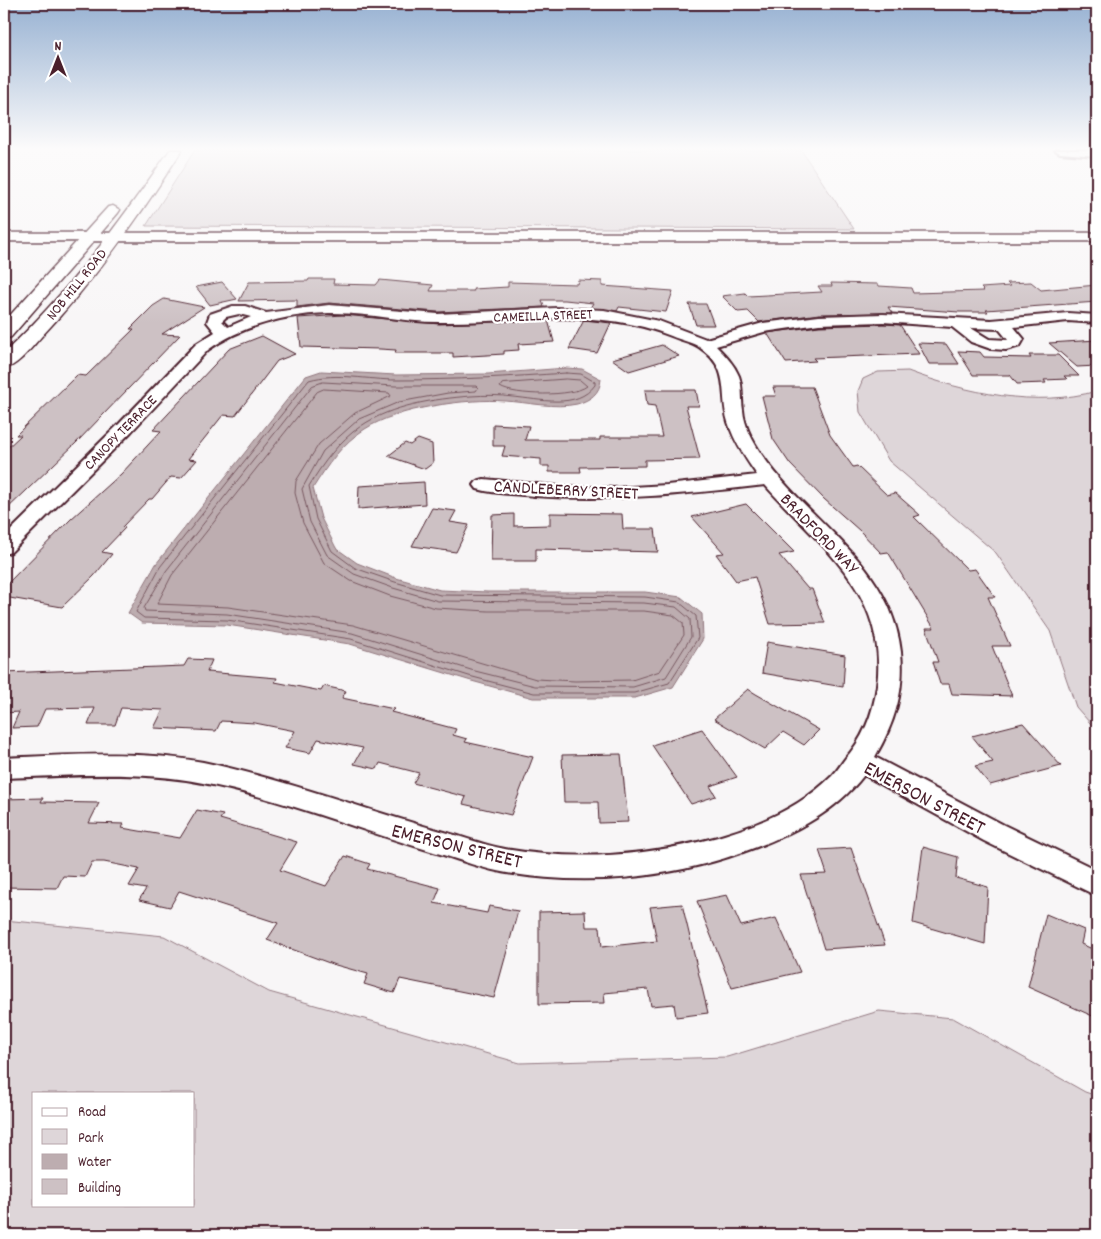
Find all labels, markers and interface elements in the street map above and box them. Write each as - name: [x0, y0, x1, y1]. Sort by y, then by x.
- north arrow: [32, 32, 82, 82]
- text: N: [55, 37, 62, 57]
- street label: NOB HILL ROAD: [42, 245, 113, 326]
- street label: CAMEILLA STREET: [493, 304, 593, 330]
- street label: CANOPY TERRACE: [80, 391, 163, 476]
- street label: CANDLEBERRY STREET: [493, 475, 639, 508]
- street label: BRADFORD WAY: [773, 489, 864, 582]
- street label: EMERSON STREET: [858, 755, 990, 844]
- street label: EMERSON STREET: [388, 817, 525, 879]
- legend: [32, 1092, 195, 1206]
- text: Road: [78, 1102, 106, 1124]
- text: Park: [78, 1128, 104, 1150]
- text: Water: [78, 1152, 112, 1174]
- text: Building: [78, 1178, 121, 1200]

